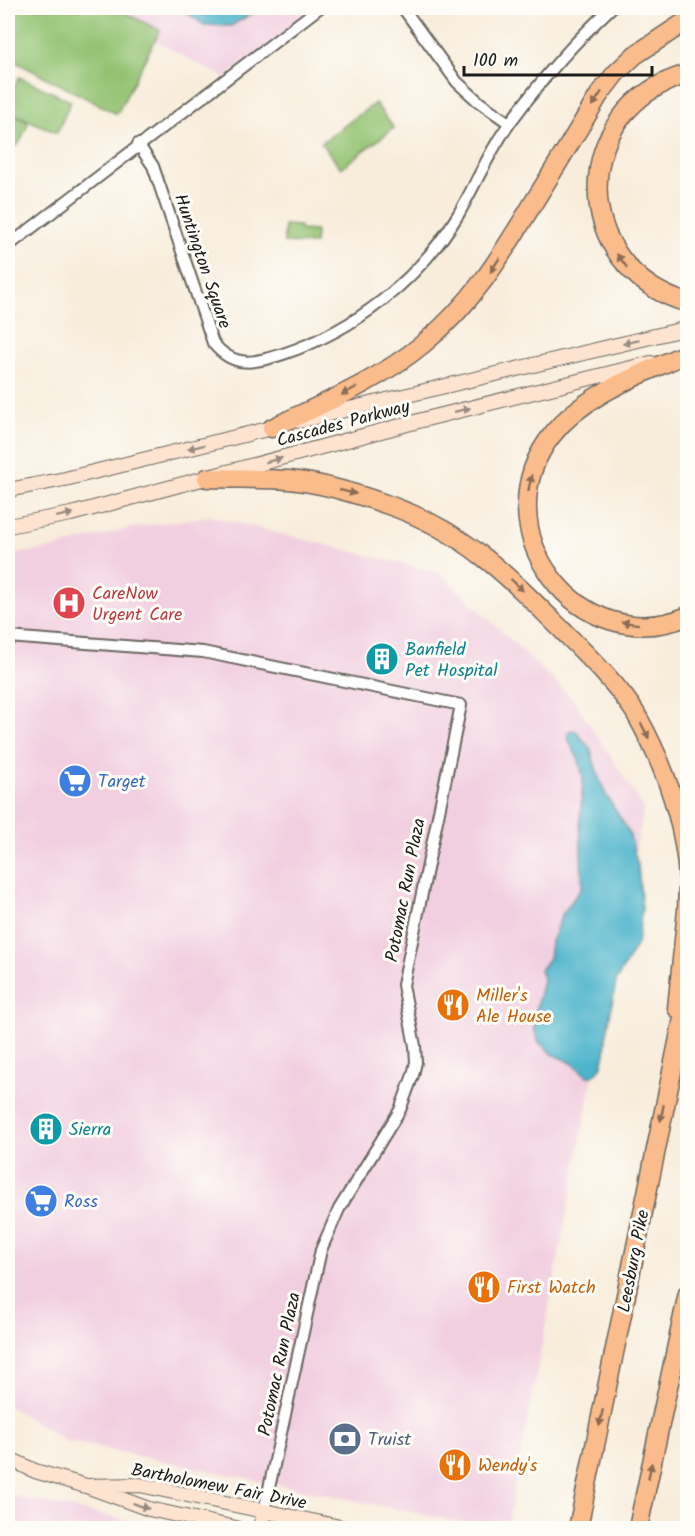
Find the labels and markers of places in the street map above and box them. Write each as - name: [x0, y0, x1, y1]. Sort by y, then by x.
- place label: CareNow Urgent Care: [92, 580, 182, 630]
- hospital icon: CareNow Urgent Care: [51, 585, 87, 621]
- place label: Banfield Pet Hospital: [405, 636, 498, 686]
- building icon: Banfield Pet Hospital: [364, 641, 400, 677]
- supermarket icon: Target: [57, 763, 93, 799]
- place label: Target: [98, 768, 147, 797]
- place label: Miller's Ale House: [476, 982, 551, 1032]
- restaurant icon: Miller's Ale House: [435, 987, 471, 1023]
- building icon: Sierra: [28, 1111, 64, 1147]
- place label: Sierra: [69, 1116, 111, 1145]
- supermarket icon: Ross: [23, 1183, 59, 1219]
- place label: Ross: [64, 1188, 98, 1217]
- restaurant icon: First Watch: [466, 1269, 502, 1305]
- place label: First Watch: [507, 1274, 596, 1303]
- bank icon: Truist: [327, 1421, 363, 1457]
- place label: Truist: [368, 1426, 412, 1455]
- restaurant icon: Wendy's: [437, 1447, 473, 1483]
- place label: Wendy's: [478, 1452, 538, 1481]

